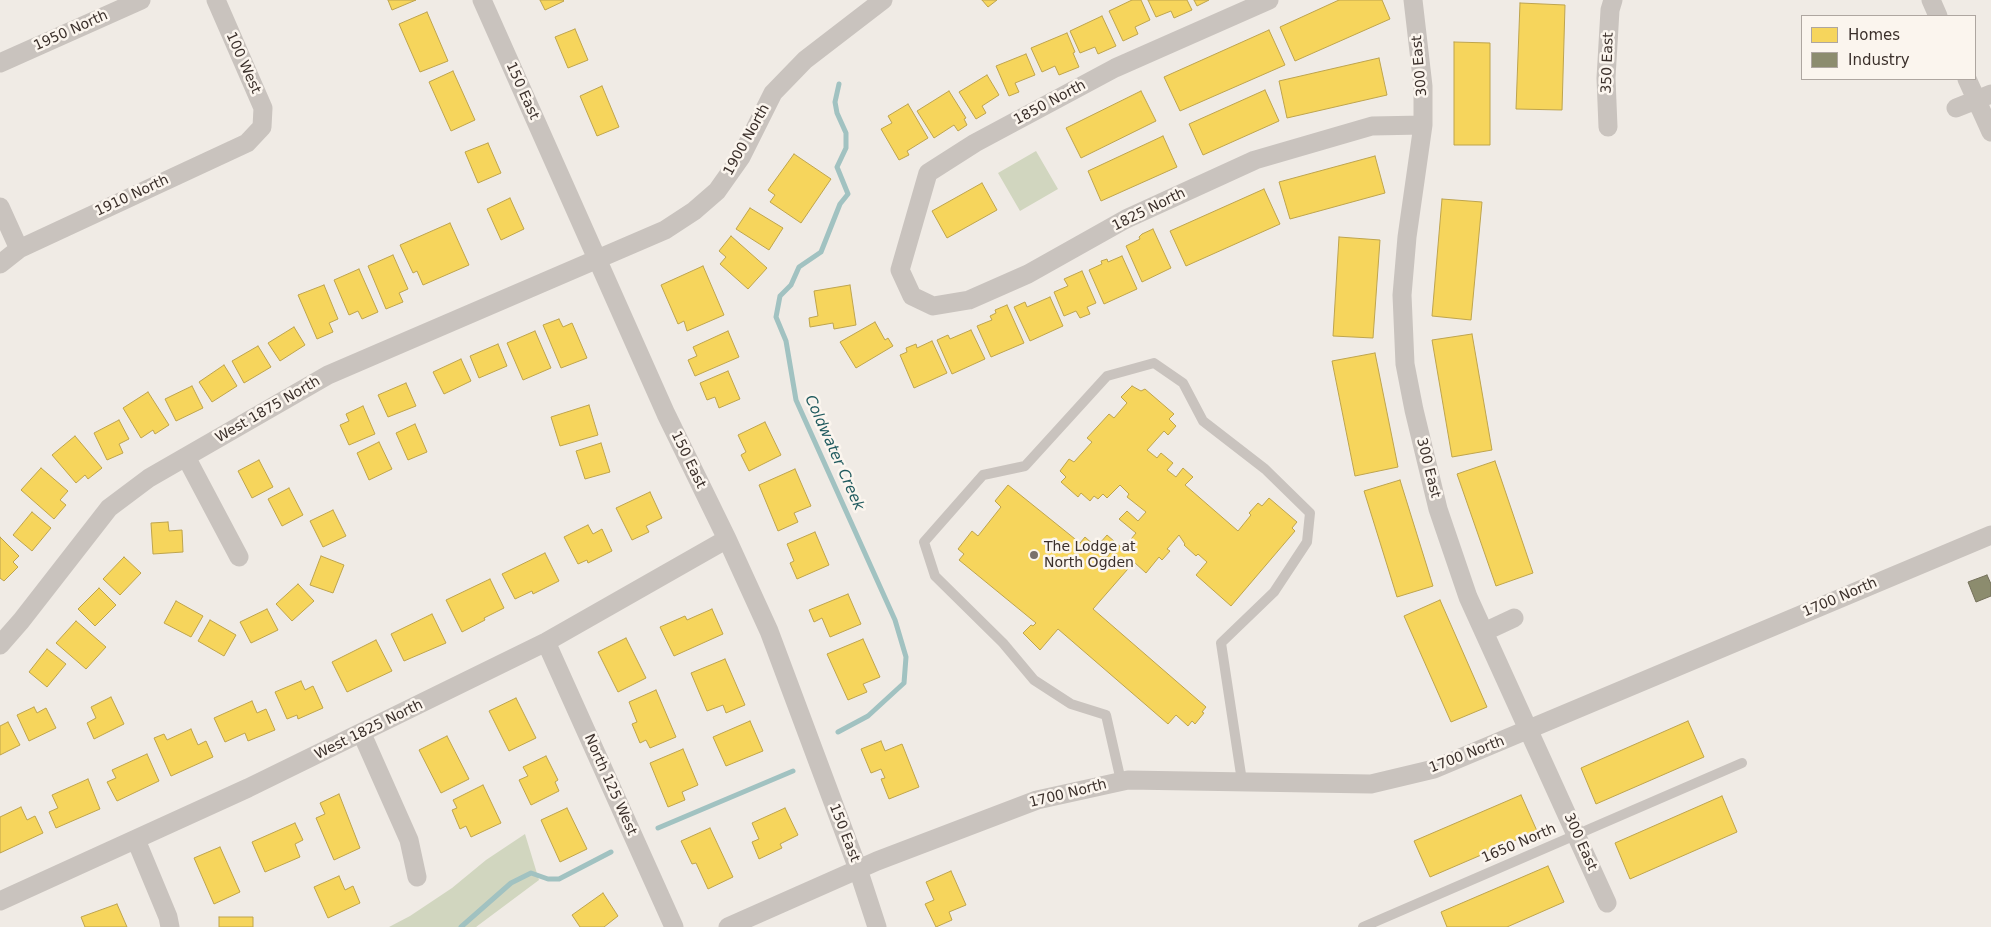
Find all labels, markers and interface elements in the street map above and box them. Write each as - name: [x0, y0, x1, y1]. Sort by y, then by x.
- street label: 1950 North: [31, 7, 111, 55]
- legend: [1801, 15, 1976, 80]
- text: Homes: [1848, 26, 1900, 44]
- street label: 100 West: [222, 30, 264, 96]
- street label: 350 East: [1599, 32, 1617, 94]
- street label: 300 East: [1409, 35, 1431, 97]
- text: Industry: [1848, 51, 1910, 69]
- street label: 150 East: [502, 60, 542, 122]
- street label: 1850 North: [1011, 77, 1089, 129]
- street label: 1900 North: [720, 101, 774, 179]
- street label: 1910 North: [93, 172, 171, 220]
- street label: 1825 North: [1110, 185, 1188, 235]
- street label: West 1875 North: [213, 373, 323, 447]
- water label: Coldwater Creek: [800, 392, 868, 514]
- street label: 150 East: [667, 429, 709, 491]
- street label: 300 East: [1412, 436, 1444, 500]
- place label: The Lodge at North Ogden: [1044, 539, 1136, 572]
- marker: The Lodge at North Ogden: [1028, 549, 1040, 561]
- street label: 1700 North: [1800, 575, 1880, 621]
- street label: West 1825 North: [312, 697, 426, 763]
- street label: North 125 West: [580, 732, 640, 838]
- street label: 1700 North: [1427, 733, 1507, 777]
- street label: 1700 North: [1028, 776, 1108, 812]
- street label: 150 East: [825, 801, 863, 865]
- street label: 300 East: [1560, 811, 1600, 873]
- street label: 1650 North: [1479, 821, 1559, 867]

